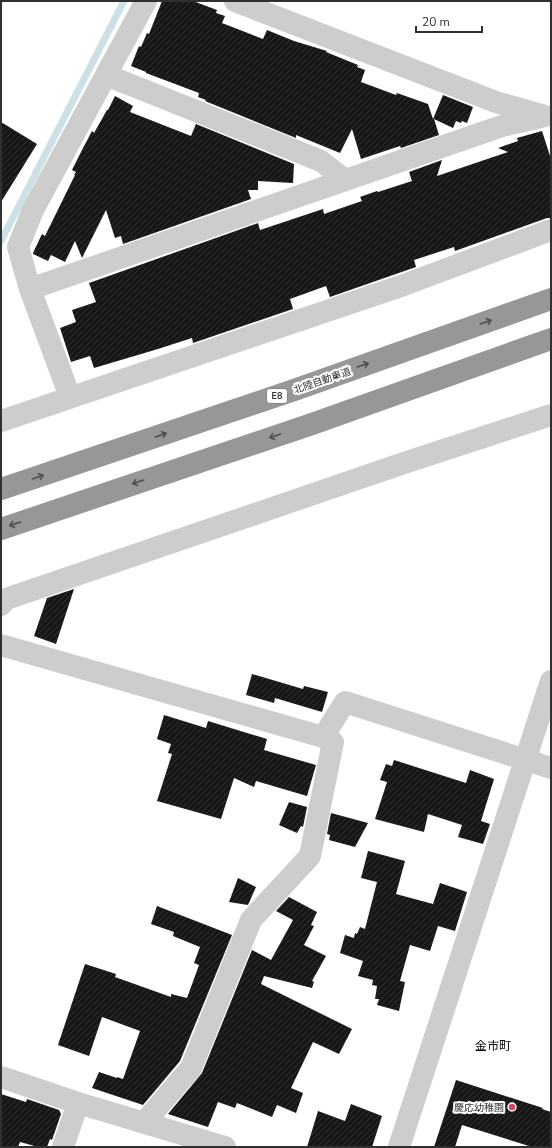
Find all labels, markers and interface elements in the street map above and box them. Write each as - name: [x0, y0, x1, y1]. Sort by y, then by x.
- scale bar: [416, 8, 482, 34]
- text: 20 m: [422, 14, 450, 30]
- one-way arrow: [479, 318, 492, 325]
- one-way arrow: [357, 361, 369, 369]
- street label: 北陸自動車道: [292, 365, 353, 397]
- road number: E8: [267, 389, 287, 403]
- one-way arrow: [154, 431, 167, 438]
- one-way arrow: [268, 433, 281, 440]
- one-way arrow: [32, 472, 44, 480]
- one-way arrow: [133, 479, 145, 487]
- one-way arrow: [10, 521, 22, 529]
- district label: 金市町: [475, 1038, 511, 1054]
- place label: 慶応幼稚園: [454, 1101, 504, 1115]
- marker: 慶応幼稚園: [507, 1102, 517, 1112]

